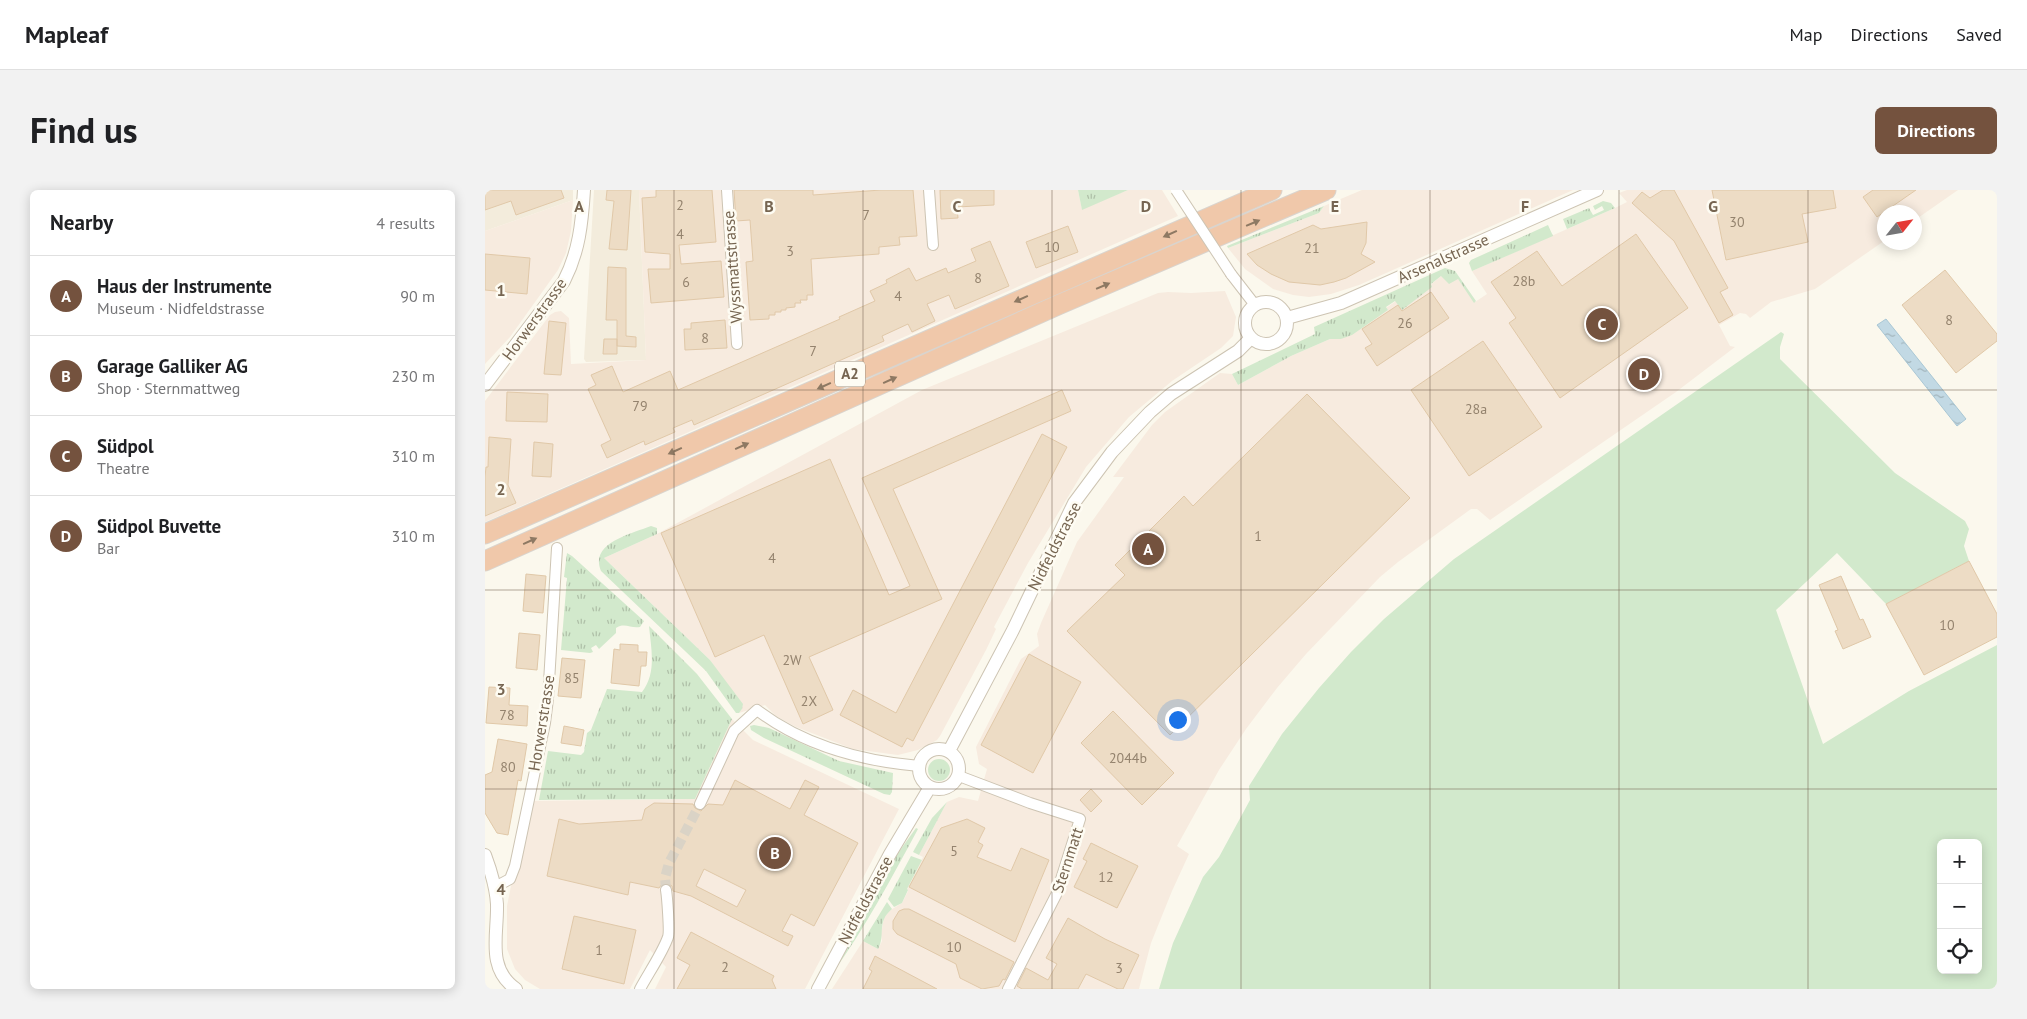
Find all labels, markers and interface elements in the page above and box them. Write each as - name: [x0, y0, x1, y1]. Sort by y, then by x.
- text: Mapleaf: [25, 19, 108, 50]
- text: Map: [1790, 23, 1822, 46]
- text: Directions: [1850, 23, 1928, 46]
- text: Saved: [1956, 23, 2002, 46]
- text: Find us: [30, 107, 138, 153]
- button: Directions: [1875, 107, 1997, 154]
- text: A: [574, 196, 584, 216]
- house number: 2: [676, 196, 684, 214]
- text: B: [764, 196, 774, 216]
- text: C: [953, 196, 962, 216]
- text: D: [1141, 196, 1151, 216]
- text: E: [1331, 196, 1339, 216]
- text: F: [1521, 196, 1529, 216]
- text: G: [1708, 196, 1718, 216]
- north arrow: [1877, 205, 1922, 250]
- house number: 7: [862, 206, 870, 224]
- text: Nearby: [50, 209, 113, 236]
- street label: Wyssmattstrasse: [718, 210, 746, 324]
- text: 4 results: [376, 213, 435, 233]
- house number: 30: [1729, 213, 1745, 231]
- one-way arrow: [1246, 218, 1260, 226]
- house number: 4: [676, 225, 684, 243]
- street label: Arsenalstrasse: [1394, 229, 1492, 287]
- one-way arrow: [1163, 231, 1177, 239]
- house number: 10: [1044, 238, 1060, 256]
- house number: 21: [1304, 239, 1320, 257]
- house number: 3: [786, 242, 794, 260]
- house number: 8: [974, 269, 982, 287]
- house number: 28b: [1513, 272, 1535, 290]
- house number: 6: [682, 273, 690, 291]
- text: Haus der Instrumente: [97, 274, 272, 298]
- street label: Horwerstrasse: [497, 274, 571, 364]
- text: 1: [496, 280, 506, 300]
- one-way arrow: [1096, 282, 1110, 290]
- text: A: [61, 286, 71, 306]
- text: 90 m: [400, 286, 435, 306]
- house number: 4: [894, 287, 902, 305]
- one-way arrow: [1014, 296, 1028, 304]
- text: Museum · Nidfeldstrasse: [97, 298, 265, 318]
- pin: C: [1586, 305, 1618, 343]
- house number: 8: [1945, 311, 1953, 329]
- house number: 26: [1397, 314, 1413, 332]
- house number: 8: [701, 329, 709, 347]
- house number: 7: [809, 342, 817, 360]
- text: Garage Galliker AG: [97, 354, 248, 378]
- pin: D: [1628, 355, 1660, 393]
- road number: A2: [835, 362, 865, 386]
- text: B: [61, 366, 71, 386]
- text: 230 m: [392, 366, 435, 386]
- one-way arrow: [883, 376, 897, 384]
- text: Shop · Sternmattweg: [97, 378, 240, 398]
- one-way arrow: [817, 382, 831, 390]
- house number: 79: [632, 397, 648, 415]
- house number: 28a: [1465, 400, 1487, 418]
- text: Südpol: [97, 434, 154, 458]
- one-way arrow: [735, 442, 749, 450]
- text: C: [62, 446, 70, 466]
- text: 310 m: [392, 446, 435, 466]
- one-way arrow: [668, 447, 682, 455]
- text: Theatre: [97, 458, 150, 478]
- text: 2: [496, 479, 506, 499]
- street label: Nidfeldstrasse: [1023, 498, 1085, 594]
- text: Südpol Buvette: [97, 514, 221, 538]
- text: D: [61, 526, 71, 546]
- text: 310 m: [392, 526, 435, 546]
- house number: 1: [1254, 527, 1262, 545]
- pin: A: [1132, 530, 1164, 568]
- one-way arrow: [523, 536, 537, 544]
- text: Bar: [97, 538, 120, 558]
- house number: 4: [768, 549, 776, 567]
- house number: 10: [1939, 616, 1955, 634]
- house number: 2W: [782, 651, 802, 669]
- house number: 85: [564, 669, 580, 687]
- street label: Horwerstrasse: [524, 674, 558, 772]
- text: 3: [496, 679, 506, 699]
- house number: 2X: [801, 692, 817, 710]
- house number: 78: [499, 706, 515, 724]
- your location: [1165, 707, 1191, 733]
- house number: 2044b: [1109, 749, 1147, 767]
- house number: 80: [500, 758, 516, 776]
- street label: Sternmatt: [1047, 824, 1087, 895]
- pin: B: [759, 834, 791, 872]
- map controls: [1937, 839, 1982, 974]
- button: +: [1937, 839, 1982, 884]
- house number: 5: [950, 842, 958, 860]
- street label: Nidfeldstrasse: [833, 852, 897, 948]
- house number: 12: [1098, 868, 1114, 886]
- text: 4: [496, 879, 506, 899]
- button: −: [1937, 884, 1982, 929]
- button: locate: [1937, 929, 1982, 974]
- house number: 10: [946, 938, 962, 956]
- house number: 1: [595, 941, 603, 959]
- house number: 2: [721, 958, 729, 976]
- house number: 3: [1115, 959, 1123, 977]

